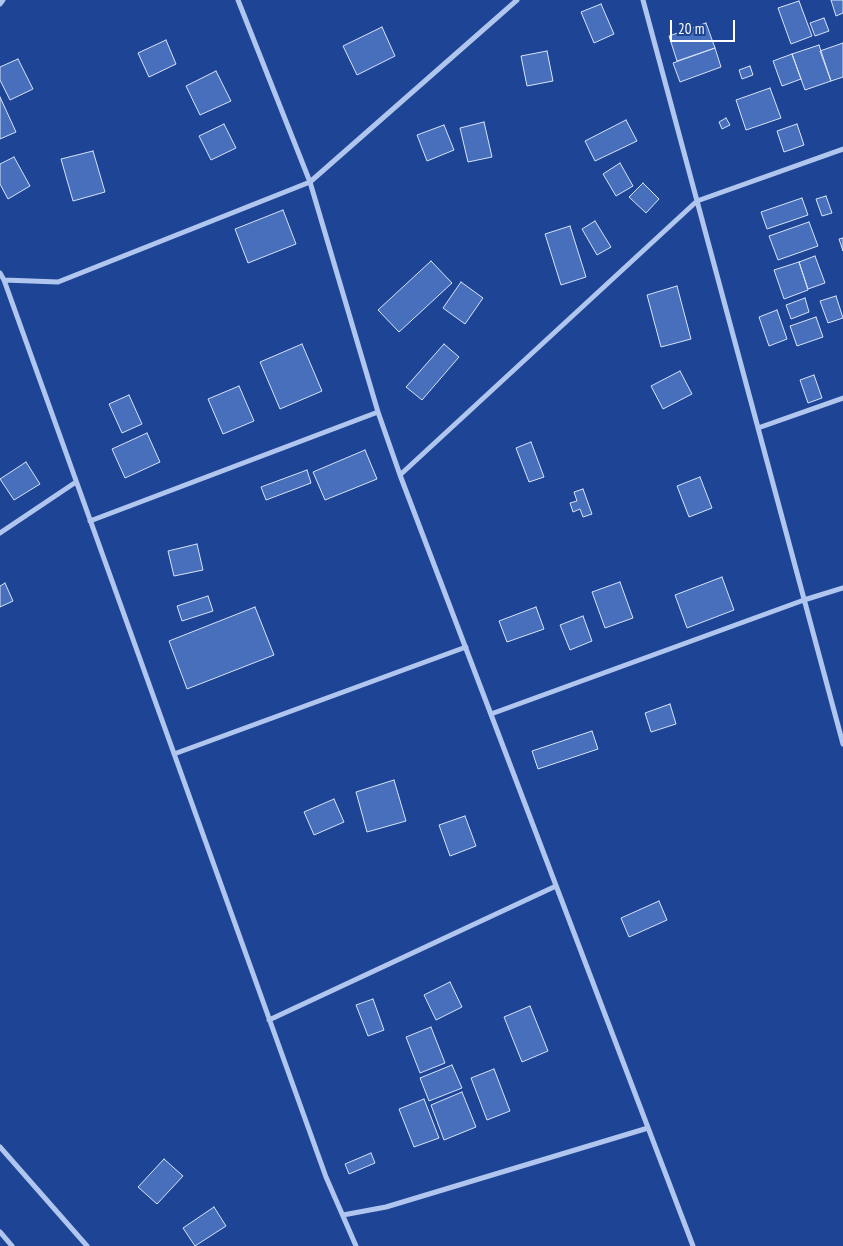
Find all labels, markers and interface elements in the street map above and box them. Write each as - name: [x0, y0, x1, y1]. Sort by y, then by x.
- scale bar: [673, 10, 738, 42]
- text: 20 m: [678, 19, 704, 38]

